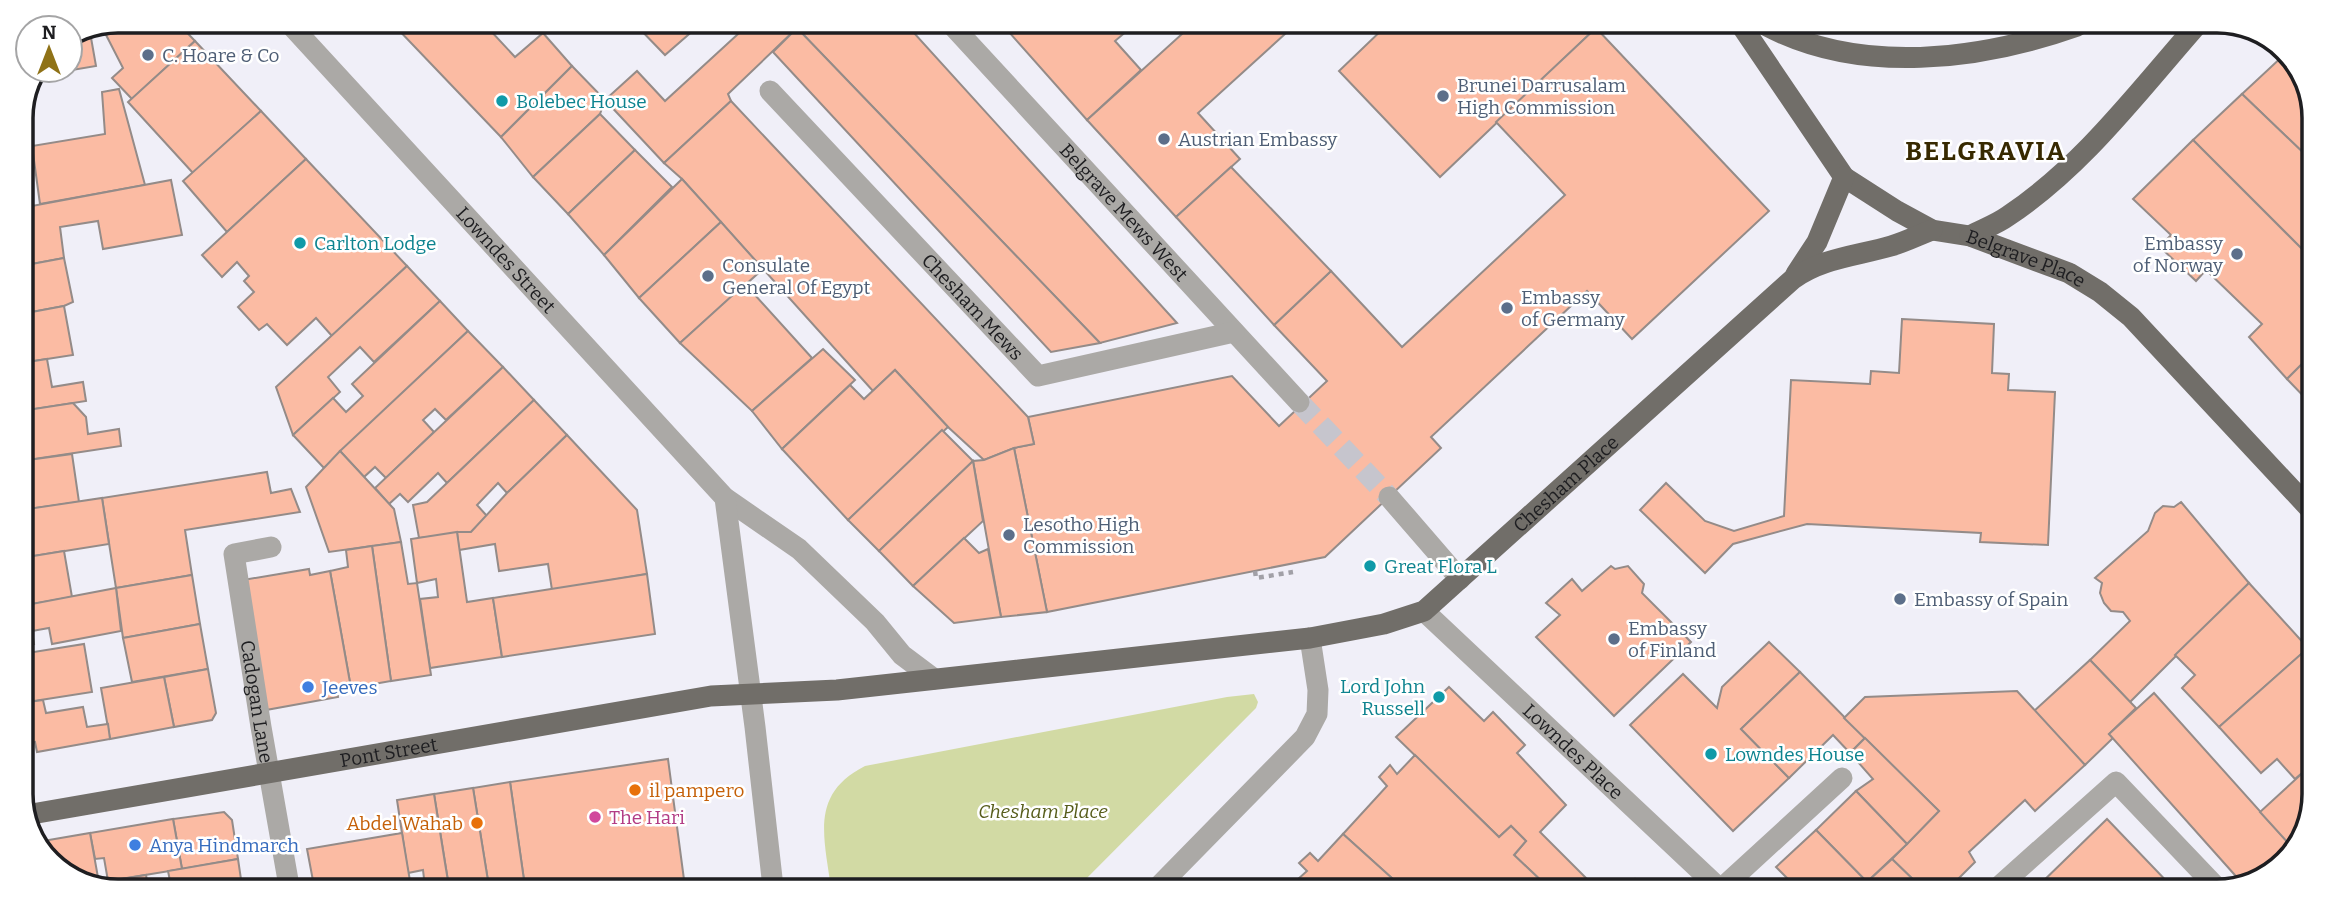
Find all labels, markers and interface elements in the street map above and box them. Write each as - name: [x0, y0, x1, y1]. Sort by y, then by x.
- north arrow: [14, 14, 84, 84]
- text: N: [42, 21, 57, 44]
- place label: C. Hoare & Co: [162, 44, 280, 67]
- marker: C. Hoare & Co: [140, 47, 156, 63]
- place label: Brunei Darrusalam High Commission: [1457, 74, 1626, 119]
- marker: Brunei Darrusalam High Commission: [1435, 88, 1451, 104]
- place label: Bolebec House: [516, 90, 647, 113]
- marker: Bolebec House: [494, 93, 510, 109]
- place label: Austrian Embassy: [1178, 128, 1338, 151]
- marker: Austrian Embassy: [1156, 131, 1172, 147]
- district label: BELGRAVIA: [1905, 136, 2067, 167]
- street label: Belgrave Mews West: [1055, 139, 1193, 286]
- street label: Lowndes Street: [452, 202, 561, 318]
- street label: Belgrave Place: [1963, 224, 2090, 292]
- place label: Carlton Lodge: [314, 232, 436, 255]
- place label: Embassy of Norway: [2133, 232, 2224, 277]
- marker: Carlton Lodge: [292, 235, 308, 251]
- marker: Embassy of Norway: [2229, 246, 2245, 262]
- street label: Chesham Mews: [917, 249, 1028, 365]
- place label: Consulate General Of Egypt: [722, 254, 871, 299]
- marker: Consulate General Of Egypt: [700, 268, 716, 284]
- place label: Embassy of Germany: [1521, 286, 1626, 331]
- marker: Embassy of Germany: [1499, 300, 1515, 316]
- street label: Chesham Place: [1508, 430, 1623, 537]
- place label: Lesotho High Commission: [1023, 513, 1140, 558]
- marker: Lesotho High Commission: [1001, 527, 1017, 543]
- place label: Great Flora L: [1384, 555, 1497, 578]
- marker: Great Flora L: [1362, 558, 1378, 574]
- place label: Embassy of Spain: [1914, 588, 2068, 611]
- marker: Embassy of Spain: [1892, 591, 1908, 607]
- place label: Embassy of Finland: [1628, 617, 1716, 662]
- marker: Embassy of Finland: [1606, 631, 1622, 647]
- street label: Cadogan Lane: [236, 638, 279, 765]
- place label: Lord John Russell: [1340, 675, 1425, 720]
- place label: Jeeves: [321, 676, 378, 699]
- marker: Jeeves: [300, 679, 316, 695]
- marker: Lord John Russell: [1431, 689, 1447, 705]
- street label: Lowndes Place: [1519, 699, 1628, 804]
- street label: Pont Street: [338, 732, 439, 772]
- place label: Lowndes House: [1725, 743, 1864, 766]
- marker: Lowndes House: [1703, 746, 1719, 762]
- place label: il pampero: [649, 779, 744, 802]
- marker: il pampero: [627, 782, 643, 798]
- park label: Chesham Place: [978, 800, 1108, 823]
- place label: The Hari: [609, 806, 685, 829]
- marker: The Hari: [587, 809, 603, 825]
- place label: Abdel Wahab: [346, 812, 463, 835]
- marker: Abdel Wahab: [469, 815, 485, 831]
- place label: Anya Hindmarch: [149, 834, 299, 857]
- marker: Anya Hindmarch: [127, 837, 143, 853]

